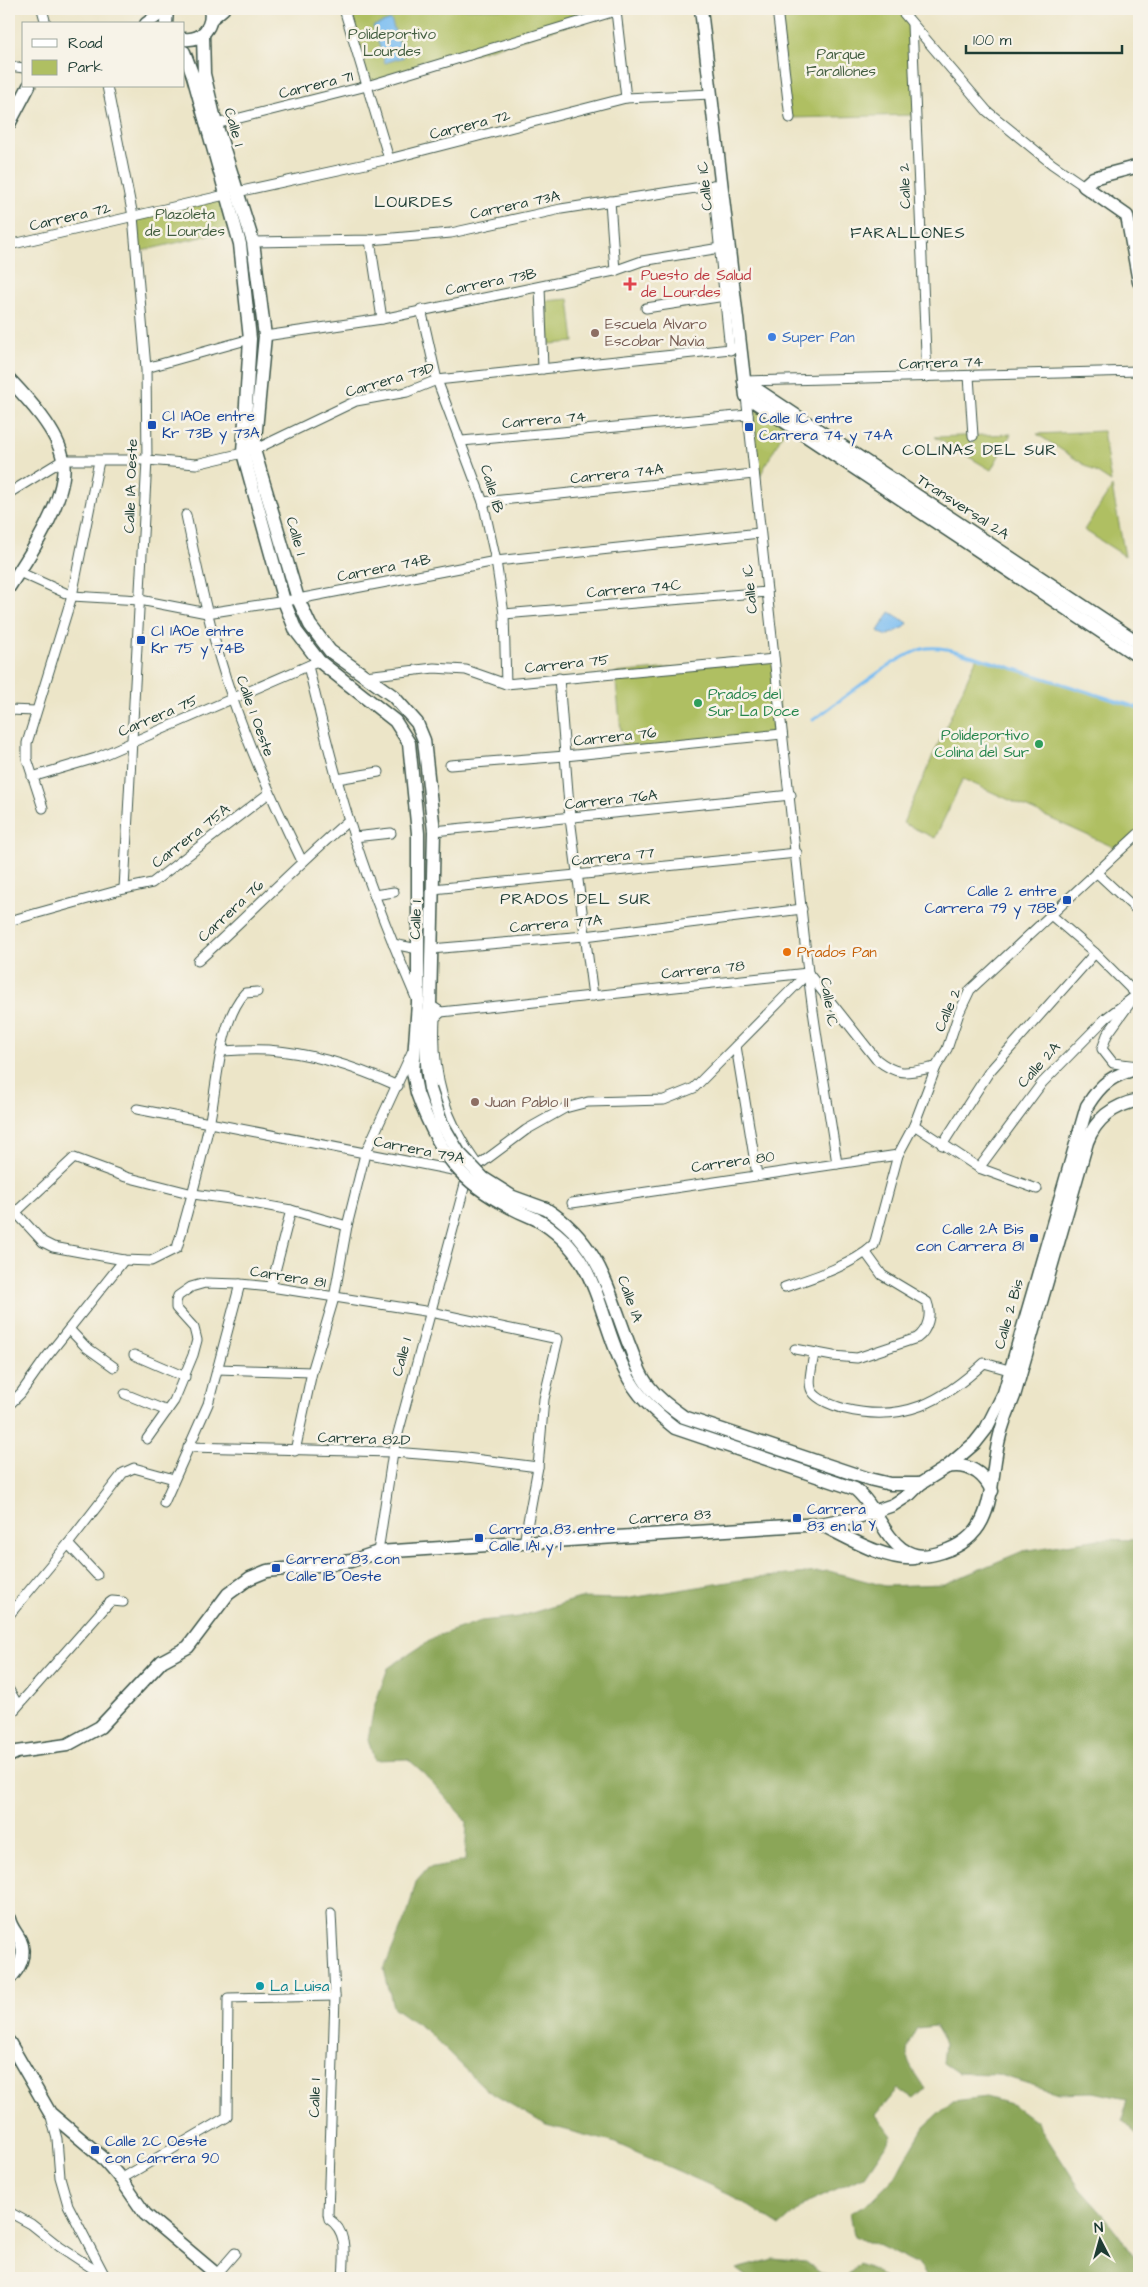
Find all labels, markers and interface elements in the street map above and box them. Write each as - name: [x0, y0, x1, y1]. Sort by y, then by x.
- legend: [22, 22, 185, 88]
- scale bar: [966, 22, 1122, 54]
- park label: Polideportivo Lourdes: [348, 24, 437, 62]
- text: 100 m: [973, 30, 1012, 51]
- text: Road: [68, 33, 103, 54]
- park label: Parque Farallones: [806, 44, 877, 82]
- text: Park: [68, 57, 103, 78]
- street label: Carrera 71: [277, 66, 355, 104]
- street label: Calle 1: [219, 105, 249, 149]
- street label: Carrera 72: [427, 105, 513, 145]
- street label: Calle 1C: [692, 160, 718, 212]
- street label: Calle 2: [894, 162, 916, 209]
- street label: Carrera 73A: [468, 185, 562, 225]
- district label: LOURDES: [374, 191, 454, 213]
- street label: Carrera 72: [27, 197, 113, 237]
- park label: Plazoleta de Lourdes: [145, 204, 225, 242]
- district label: FARALLONES: [850, 222, 966, 244]
- street label: Carrera 73B: [444, 263, 539, 301]
- place label: Puesto de Salud de Lourdes: [641, 265, 751, 303]
- marker: Puesto de Salud de Lourdes: [623, 277, 637, 291]
- place label: Escuela Alvaro Escobar Navia: [605, 314, 707, 352]
- marker: Escuela Alvaro Escobar Navia: [589, 327, 601, 339]
- place label: Super Pan: [782, 327, 855, 348]
- marker: Super Pan: [766, 331, 778, 343]
- street label: Carrera 74: [899, 351, 983, 375]
- street label: Carrera 73D: [343, 357, 437, 403]
- place label: Cl 1AOe entre Kr 73B y 73A: [162, 406, 260, 445]
- street label: Carrera 74: [501, 406, 587, 434]
- place label: Calle 1C entre Carrera 74 y 74A: [759, 408, 893, 447]
- marker: Cl 1AOe entre Kr 73B y 73A: [146, 419, 158, 431]
- marker: Calle 1C entre Carrera 74 y 74A: [743, 421, 755, 433]
- street label: Calle 1A Oeste: [119, 438, 143, 534]
- district label: COLINAS DEL SUR: [902, 439, 1058, 461]
- street label: Carrera 74A: [569, 459, 665, 489]
- street label: Calle 1B: [475, 462, 509, 516]
- street label: Transversal 2A: [913, 469, 1014, 545]
- street label: Calle 1: [281, 514, 311, 558]
- street label: Carrera 74B: [335, 549, 433, 587]
- street label: Calle 1C: [737, 563, 763, 615]
- street label: Carrera 74C: [586, 574, 683, 604]
- place label: Cl 1AOe entre Kr 75 y 74B: [151, 621, 245, 660]
- marker: Cl 1AOe entre Kr 75 y 74B: [135, 634, 147, 646]
- street label: Carrera 75: [524, 649, 611, 679]
- street label: Calle 1 Oeste: [231, 673, 279, 759]
- place label: Prados del Sur La Doce: [708, 684, 799, 722]
- street label: Carrera 75: [115, 690, 201, 742]
- marker: Prados del Sur La Doce: [692, 697, 704, 709]
- street label: Carrera 76: [572, 722, 658, 752]
- place label: Polideportivo Colina del Sur: [934, 725, 1030, 763]
- marker: Polideportivo Colina del Sur: [1033, 738, 1045, 750]
- street label: Carrera 76A: [564, 785, 659, 815]
- street label: Carrera 75A: [147, 798, 235, 873]
- street label: Carrera 77: [570, 842, 656, 872]
- street label: Carrera 76: [193, 874, 269, 947]
- place label: Calle 2 entre Carrera 79 y 78B: [925, 881, 1057, 920]
- district label: PRADOS DEL SUR: [500, 888, 652, 910]
- marker: Calle 2 entre Carrera 79 y 78B: [1061, 894, 1073, 906]
- street label: Calle 1: [405, 900, 427, 940]
- street label: Carrera 77A: [509, 909, 604, 939]
- place label: Prados Pan: [797, 942, 877, 963]
- marker: Prados Pan: [781, 946, 793, 958]
- street label: Carrera 78: [660, 955, 746, 985]
- street label: Calle 1C: [815, 976, 843, 1029]
- street label: Calle 2: [929, 984, 967, 1035]
- street label: Calle 2A: [1013, 1037, 1066, 1093]
- place label: Juan Pablo II: [485, 1092, 569, 1113]
- marker: Juan Pablo II: [469, 1096, 481, 1108]
- street label: Carrera 79A: [372, 1131, 467, 1169]
- street label: Carrera 80: [690, 1146, 777, 1178]
- place label: Calle 2A Bis con Carrera 81: [916, 1219, 1024, 1257]
- marker: Calle 2A Bis con Carrera 81: [1028, 1232, 1040, 1244]
- street label: Carrera 81: [249, 1261, 327, 1293]
- street label: Calle 1A: [612, 1273, 648, 1326]
- street label: Calle 2 Bis: [989, 1276, 1029, 1352]
- street label: Calle 1: [387, 1335, 417, 1379]
- street label: Carrera 82D: [317, 1427, 411, 1451]
- place label: Carrera 83 en la Y: [807, 1499, 876, 1537]
- street label: Carrera 83: [628, 1504, 712, 1530]
- marker: Carrera 83 en la Y: [791, 1512, 803, 1524]
- place label: Carrera 83 entre Calle 1A1 y 1: [489, 1519, 615, 1558]
- marker: Carrera 83 entre Calle 1A1 y 1: [473, 1532, 485, 1544]
- place label: Carrera 83 con Calle 1B Oeste: [286, 1549, 400, 1587]
- marker: Carrera 83 con Calle 1B Oeste: [270, 1562, 282, 1574]
- place label: La Luisa: [270, 1976, 330, 1997]
- marker: La Luisa: [254, 1980, 266, 1992]
- street label: Calle 1: [304, 2078, 326, 2118]
- place label: Calle 2C Oeste con Carrera 90: [105, 2131, 220, 2169]
- marker: Calle 2C Oeste con Carrera 90: [89, 2144, 101, 2156]
- north arrow: [1076, 2214, 1126, 2264]
- text: N: [1093, 2218, 1104, 2238]

